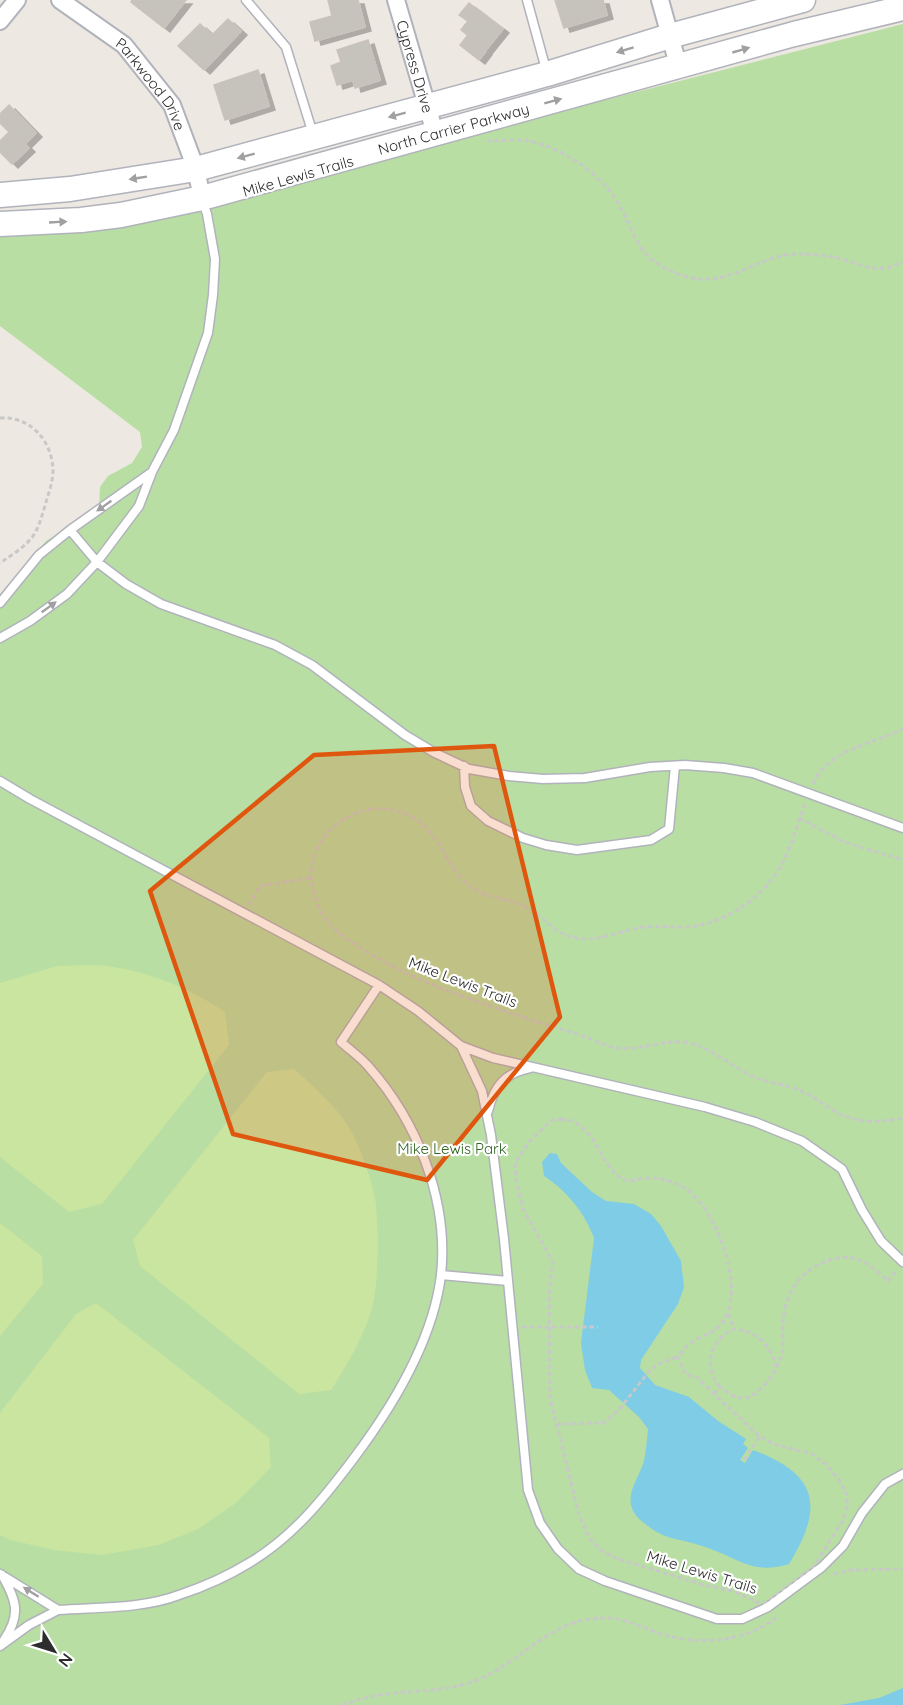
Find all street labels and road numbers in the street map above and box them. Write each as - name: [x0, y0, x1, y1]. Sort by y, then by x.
- street label: Cypress Drive: [393, 18, 438, 115]
- street label: Parkwood Drive: [112, 33, 190, 133]
- street label: North Carrier Parkway: [376, 98, 531, 158]
- street label: Mike Lewis Trails: [240, 151, 356, 201]
- street label: Mike Lewis Trails: [406, 953, 520, 1011]
- street label: Mike Lewis Trails: [644, 1546, 760, 1598]

